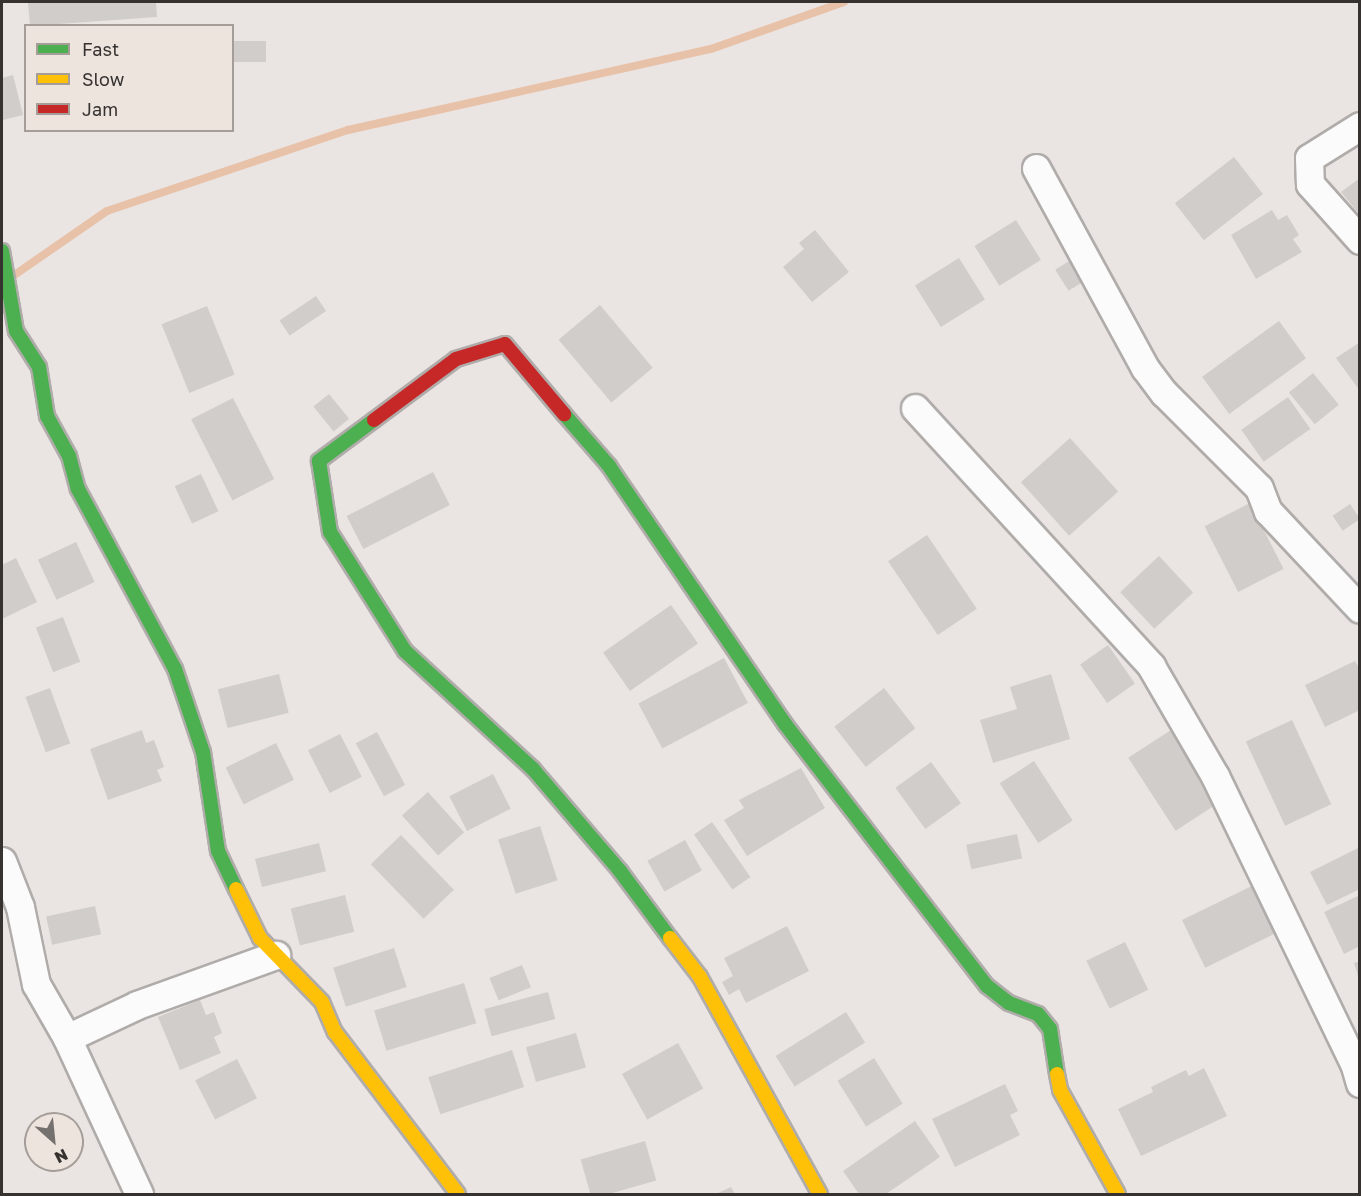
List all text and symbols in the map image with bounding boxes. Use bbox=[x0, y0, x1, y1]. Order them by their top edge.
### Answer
legend bbox=[24, 24, 234, 132]
text: Fast bbox=[82, 38, 119, 60]
text: Slow bbox=[82, 68, 124, 90]
text: Jam bbox=[82, 98, 118, 120]
north arrow bbox=[24, 1112, 84, 1172]
text: N bbox=[51, 1145, 71, 1168]

